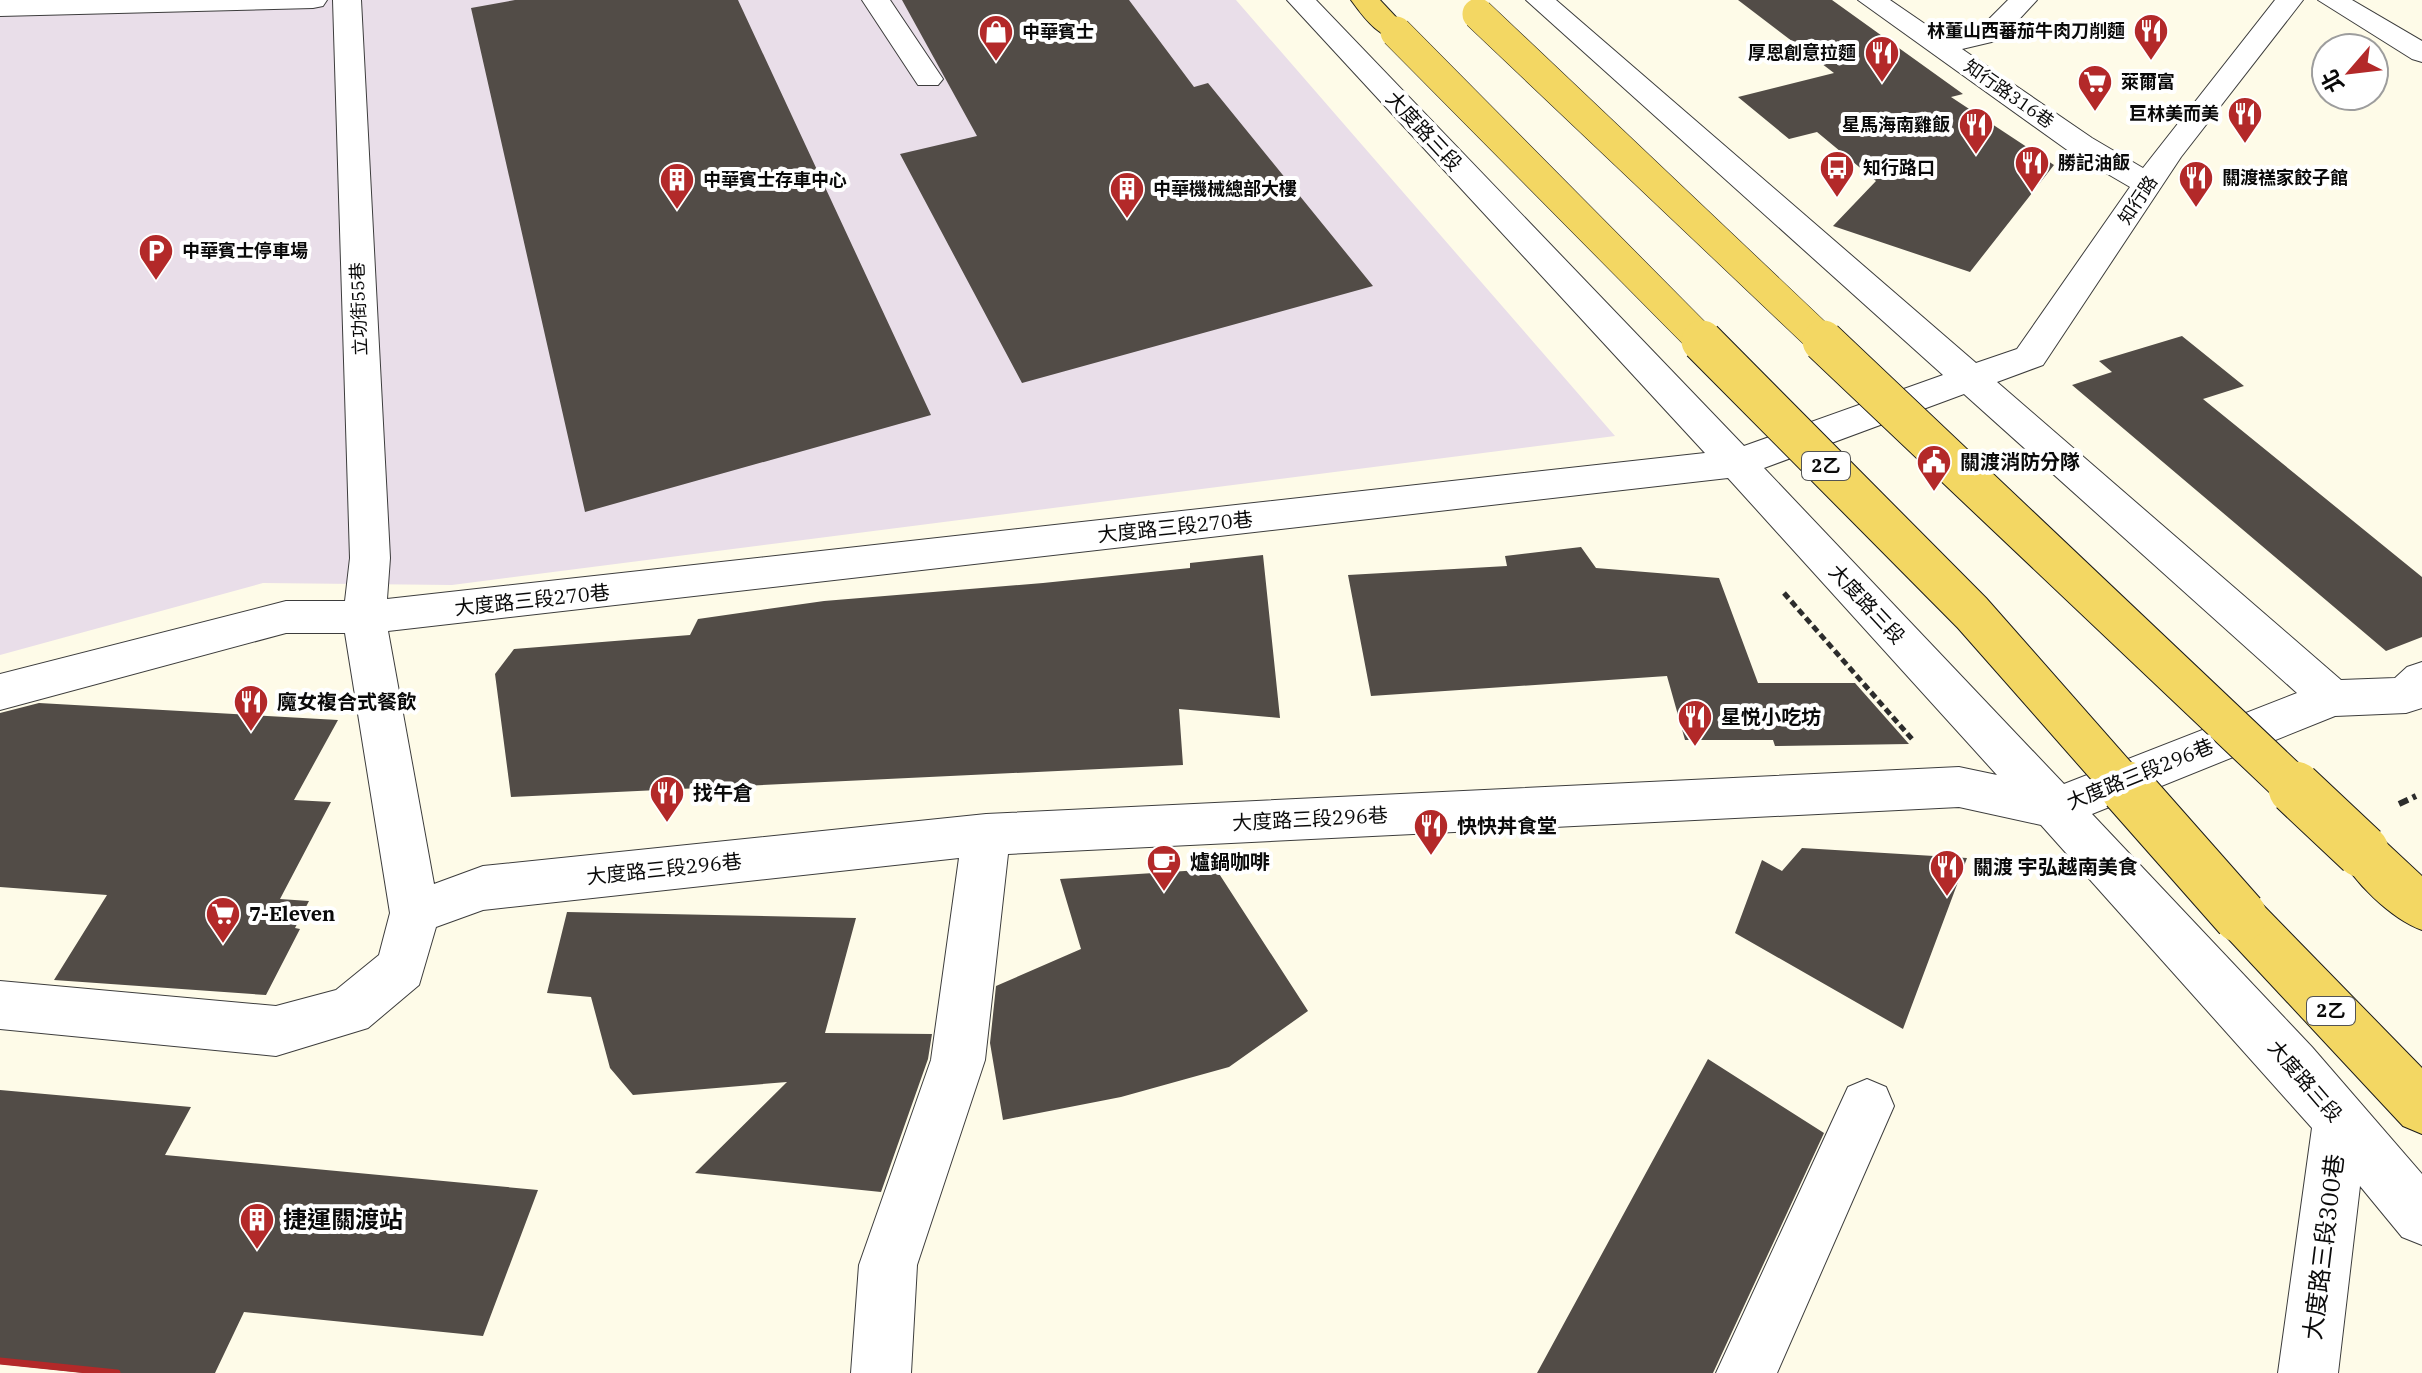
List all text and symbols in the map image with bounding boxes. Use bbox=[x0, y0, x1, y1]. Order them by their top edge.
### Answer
restaurant icon: 林董山西蕃茄牛肉刀削麵 bbox=[2132, 12, 2170, 62]
shop icon: 中華賓士 bbox=[977, 13, 1015, 63]
place label: 林董山西蕃茄牛肉刀削麵 bbox=[1927, 19, 2125, 42]
place label: 中華賓士 bbox=[1022, 20, 1094, 43]
north arrow bbox=[2310, 32, 2390, 112]
restaurant icon: 厚恩創意拉麵 bbox=[1863, 34, 1901, 84]
place label: 厚恩創意拉麵 bbox=[1748, 41, 1856, 64]
street label: 知行路316巷 bbox=[1960, 54, 2059, 133]
supermarket icon: 萊爾富 bbox=[2076, 63, 2114, 113]
text: 北 bbox=[2314, 65, 2350, 98]
place label: 萊爾富 bbox=[2121, 70, 2175, 93]
street label: 大度路三段 bbox=[1380, 85, 1468, 176]
restaurant icon: 巨林美而美 bbox=[2226, 95, 2264, 145]
place label: 巨林美而美 bbox=[2129, 102, 2219, 125]
restaurant icon: 星馬海南雞飯 bbox=[1957, 106, 1995, 156]
place label: 星馬海南雞飯 bbox=[1842, 113, 1950, 136]
restaurant icon: 勝記油飯 bbox=[2013, 144, 2051, 194]
bus stop icon: 知行路口 bbox=[1818, 149, 1856, 199]
place label: 勝記油飯 bbox=[2058, 151, 2130, 174]
place label: 知行路口 bbox=[1863, 156, 1935, 179]
restaurant icon: 關渡禚家餃子館 bbox=[2177, 159, 2215, 209]
building icon: 中華賓士存車中心 bbox=[658, 161, 696, 211]
place label: 關渡禚家餃子館 bbox=[2222, 166, 2348, 189]
place label: 中華賓士存車中心 bbox=[703, 168, 847, 191]
building icon: 中華機械總部大樓 bbox=[1108, 170, 1146, 220]
street label: 知行路 bbox=[2113, 171, 2162, 229]
place label: 中華機械總部大樓 bbox=[1153, 177, 1297, 200]
parking icon: 中華賓士停車場 bbox=[137, 232, 175, 282]
place label: 中華賓士停車場 bbox=[182, 239, 308, 262]
street label: 立功街55巷 bbox=[345, 262, 372, 356]
public building icon: 關渡消防分隊 bbox=[1915, 443, 1953, 493]
place label: 關渡消防分隊 bbox=[1960, 448, 2080, 475]
road number: 2乙 bbox=[1802, 452, 1850, 480]
street label: 大度路三段270巷 bbox=[1096, 505, 1254, 548]
street label: 大度路三段 bbox=[1823, 558, 1911, 649]
street label: 大度路三段270巷 bbox=[453, 578, 611, 621]
restaurant icon: 魔女複合式餐飲 bbox=[232, 683, 270, 733]
place label: 魔女複合式餐飲 bbox=[277, 688, 417, 715]
restaurant icon: 星悦小吃坊 bbox=[1676, 698, 1714, 748]
place label: 星悦小吃坊 bbox=[1721, 703, 1821, 730]
street label: 大度路三段296巷 bbox=[2062, 732, 2217, 815]
restaurant icon: 找午倉 bbox=[648, 774, 686, 824]
place label: 找午倉 bbox=[693, 779, 753, 806]
street label: 大度路三段296巷 bbox=[1231, 801, 1389, 836]
restaurant icon: 快快丼食堂 bbox=[1412, 807, 1450, 857]
place label: 快快丼食堂 bbox=[1457, 812, 1557, 839]
cafe icon: 爐鍋咖啡 bbox=[1145, 843, 1183, 893]
street label: 大度路三段296巷 bbox=[585, 847, 743, 890]
place label: 爐鍋咖啡 bbox=[1190, 848, 1270, 875]
restaurant icon: 關渡 宇弘越南美食 bbox=[1928, 848, 1966, 898]
place label: 關渡 宇弘越南美食 bbox=[1973, 853, 2138, 880]
supermarket icon: 7-Eleven bbox=[204, 895, 242, 945]
place label: 7-Eleven bbox=[249, 900, 335, 927]
road number: 2乙 bbox=[2307, 997, 2355, 1025]
street label: 大度路三段 bbox=[2262, 1034, 2348, 1127]
street label: 大度路三段300巷 bbox=[2296, 1152, 2350, 1342]
building icon: 捷運關渡站 bbox=[238, 1201, 276, 1251]
place label: 捷運關渡站 bbox=[283, 1203, 403, 1235]

